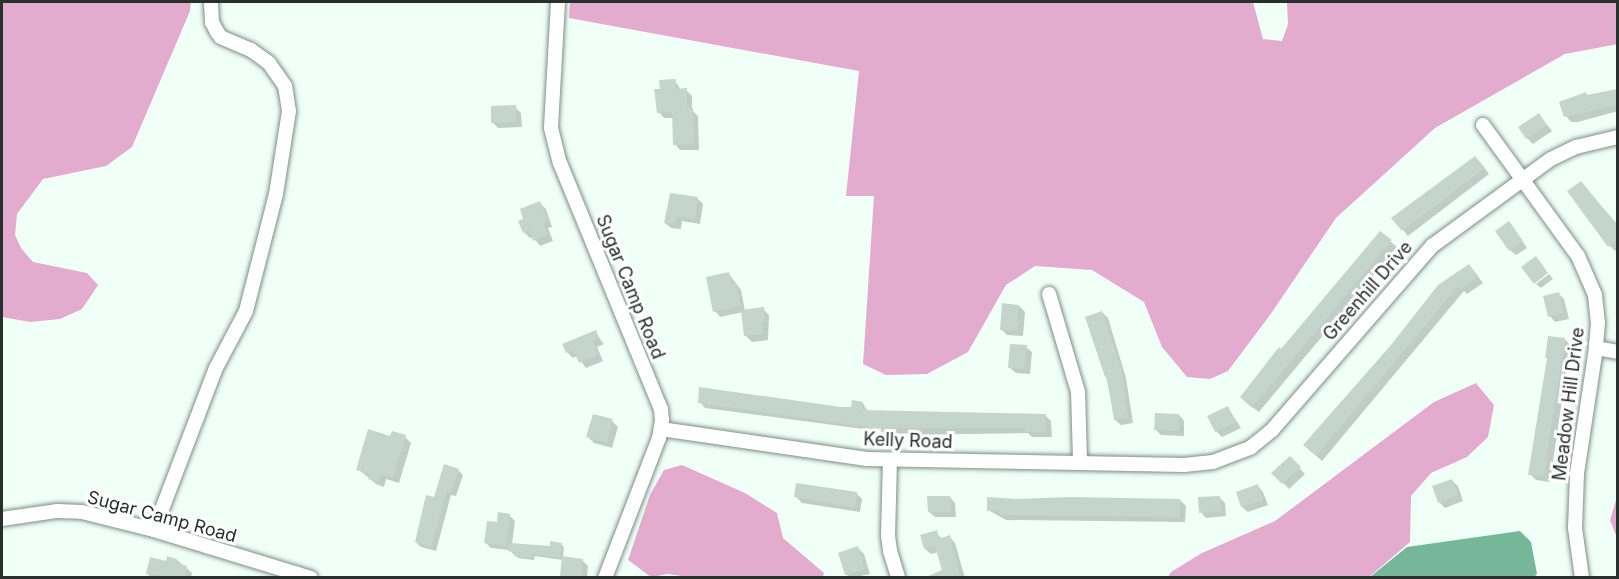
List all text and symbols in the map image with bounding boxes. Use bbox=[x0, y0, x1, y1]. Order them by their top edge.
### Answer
street label: Sugar Camp Road bbox=[591, 212, 669, 362]
street label: Greenhill Drive bbox=[1319, 237, 1417, 345]
street label: Meadow Hill Drive bbox=[1549, 326, 1589, 482]
street label: Kelly Road bbox=[863, 429, 953, 453]
street label: Sugar Camp Road bbox=[85, 487, 239, 547]

